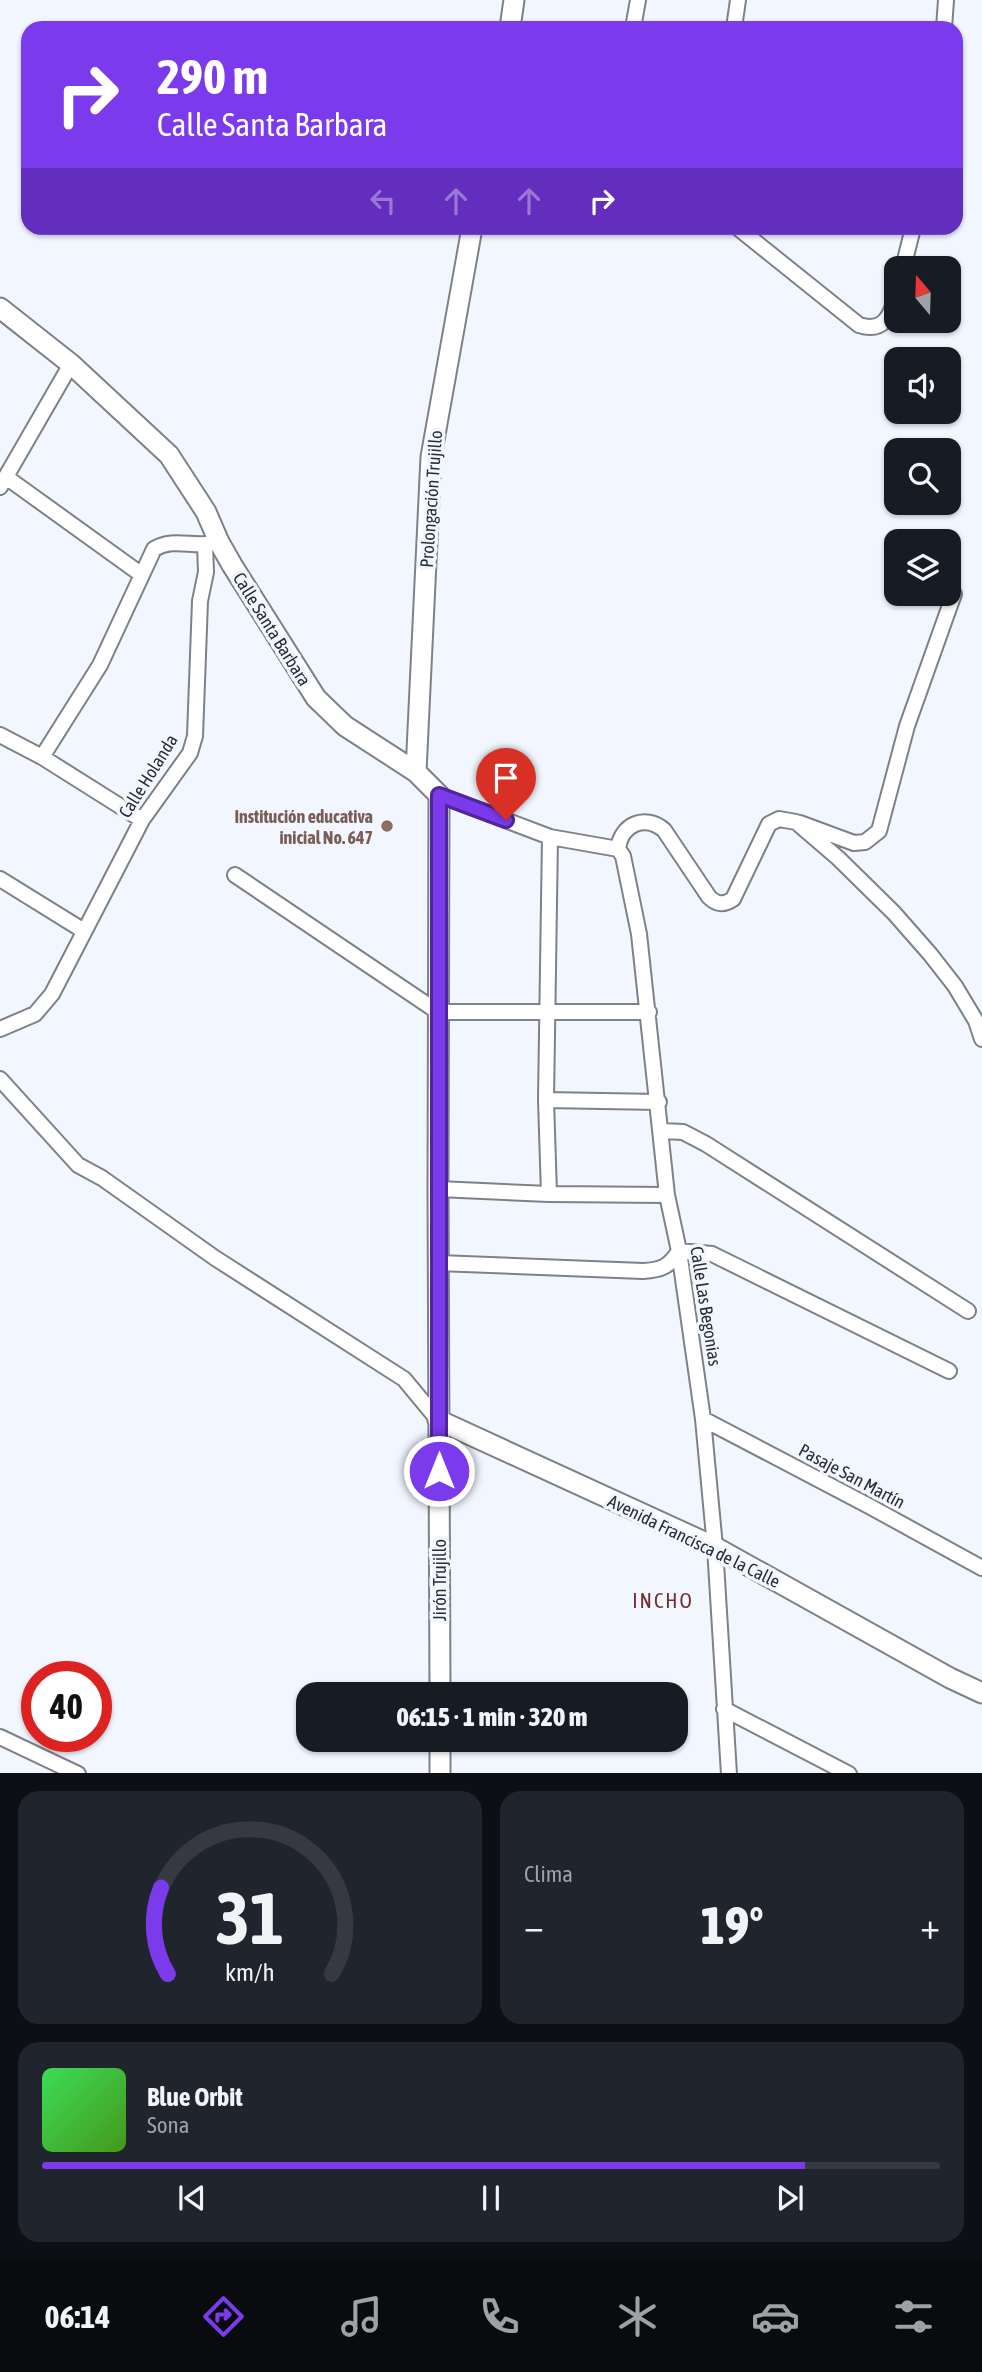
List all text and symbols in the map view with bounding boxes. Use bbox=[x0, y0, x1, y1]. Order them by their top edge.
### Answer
text: 290 m bbox=[157, 48, 268, 104]
icon: right bbox=[42, 49, 133, 140]
text: Calle Santa Barbara bbox=[157, 106, 387, 143]
icon: left bbox=[364, 182, 402, 220]
icon: ahead bbox=[437, 182, 475, 220]
icon: ahead bbox=[510, 182, 548, 220]
icon: right bbox=[583, 182, 621, 220]
north arrow bbox=[884, 256, 961, 332]
map controls bbox=[884, 256, 961, 606]
button: sound bbox=[884, 347, 961, 424]
street label: Prolongación Trujillo bbox=[416, 430, 446, 568]
button: search bbox=[884, 438, 961, 515]
button: layers bbox=[884, 529, 961, 606]
street label: Calle Santa Barbara bbox=[229, 568, 315, 690]
street label: Calle Holanda bbox=[114, 731, 182, 821]
pin bbox=[476, 748, 536, 820]
icon: arrive bbox=[487, 759, 525, 797]
place label: Institución educativa inicial No. 647 bbox=[234, 806, 373, 848]
marker: Institución educativa inicial No. 647 bbox=[379, 818, 395, 834]
street label: Calle Las Begonias bbox=[686, 1245, 726, 1367]
position arrow bbox=[402, 1434, 476, 1508]
street label: Pasaje San Martín bbox=[795, 1439, 909, 1513]
street label: Avenida Francisca de la Calle bbox=[605, 1490, 783, 1592]
street label: Jirón Trujillo bbox=[429, 1539, 450, 1621]
district label: INCHO bbox=[632, 1588, 694, 1612]
speed limit sign: 40 bbox=[21, 1661, 112, 1752]
text: 06:15 · 1 min · 320 m bbox=[397, 1702, 587, 1732]
text: Clima bbox=[524, 1861, 573, 1887]
text: 31 bbox=[216, 1876, 284, 1959]
text: 19° bbox=[700, 1895, 764, 1955]
text: − bbox=[524, 1904, 544, 1947]
text: + bbox=[920, 1904, 940, 1947]
text: km/h bbox=[225, 1957, 275, 1985]
text: Blue Orbit bbox=[147, 2082, 243, 2112]
text: Sona bbox=[147, 2112, 189, 2138]
icon: previous bbox=[173, 2179, 211, 2217]
icon: pause bbox=[472, 2179, 510, 2217]
icon: next bbox=[771, 2179, 809, 2217]
icon: directions bbox=[199, 2292, 248, 2341]
icon: music bbox=[337, 2292, 386, 2341]
icon: phone bbox=[475, 2292, 524, 2341]
icon: climate bbox=[613, 2292, 662, 2341]
icon: car bbox=[751, 2292, 800, 2341]
icon: filters bbox=[889, 2292, 938, 2341]
text: 06:14 bbox=[44, 2298, 110, 2335]

